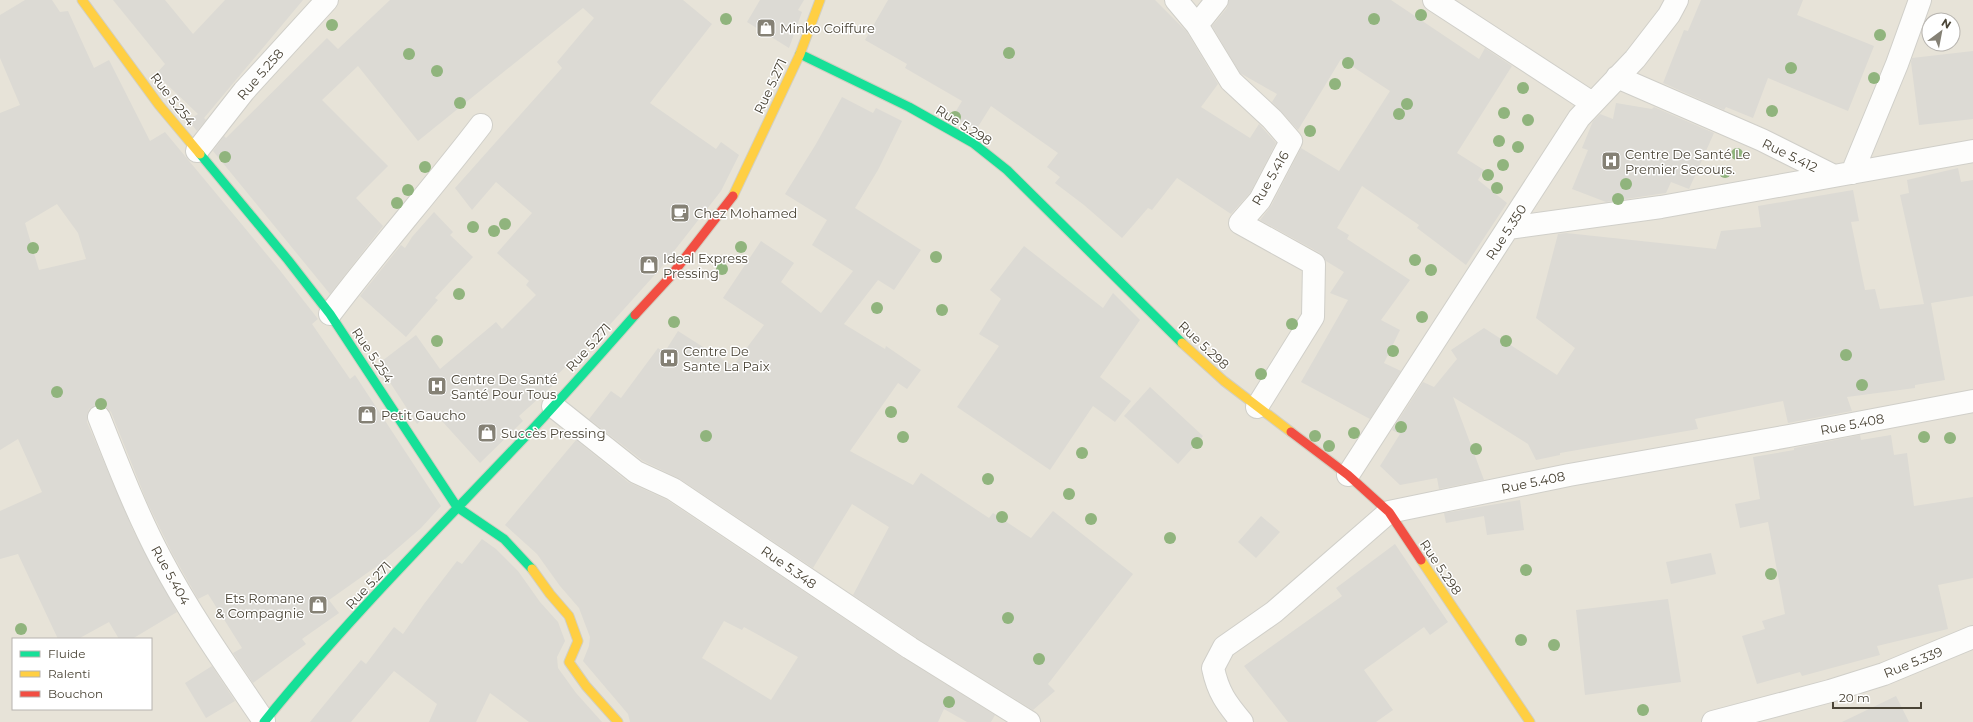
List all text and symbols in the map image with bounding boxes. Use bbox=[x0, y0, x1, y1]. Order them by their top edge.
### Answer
north arrow bbox=[1921, 12, 1961, 52]
text: N bbox=[1939, 15, 1954, 32]
shop icon: Minko Coiffure bbox=[755, 17, 777, 39]
place label: Minko Coiffure bbox=[780, 20, 875, 36]
street label: Rue 5.258 bbox=[233, 45, 287, 103]
street label: Rue 5.271 bbox=[750, 56, 790, 116]
street label: Rue 5.254 bbox=[147, 69, 199, 129]
street label: Rue 5.298 bbox=[933, 101, 995, 149]
street label: Rue 5.412 bbox=[1760, 135, 1820, 175]
place label: Centre De Santé Le Premier Secours. bbox=[1625, 146, 1750, 177]
street label: Rue 5.416 bbox=[1248, 148, 1292, 208]
hospital icon: Centre De Santé Le Premier Secours. bbox=[1600, 150, 1622, 172]
street label: Rue 5.350 bbox=[1482, 201, 1530, 263]
cafe icon: Chez Mohamed bbox=[669, 202, 691, 224]
place label: Chez Mohamed bbox=[694, 205, 797, 221]
place label: Ideal Express Pressing bbox=[663, 250, 748, 281]
shop icon: Ideal Express Pressing bbox=[638, 254, 660, 276]
street label: Rue 5.298 bbox=[1175, 318, 1233, 372]
street label: Rue 5.271 bbox=[562, 320, 614, 374]
street label: Rue 5.254 bbox=[349, 324, 397, 386]
place label: Centre De Sante La Paix bbox=[683, 343, 770, 374]
hospital icon: Centre De Sante La Paix bbox=[658, 347, 680, 369]
place label: Centre De Santé Santé Pour Tous bbox=[451, 371, 558, 402]
hospital icon: Centre De Santé Santé Pour Tous bbox=[426, 375, 448, 397]
shop icon: Petit Gaucho bbox=[356, 404, 378, 426]
place label: Petit Gaucho bbox=[381, 407, 466, 423]
street label: Rue 5.408 bbox=[1819, 410, 1885, 438]
shop icon: Succès Pressing bbox=[476, 422, 498, 444]
place label: Succès Pressing bbox=[501, 425, 606, 441]
street label: Rue 5.408 bbox=[1500, 467, 1566, 497]
street label: Rue 5.298 bbox=[1417, 536, 1465, 598]
street label: Rue 5.348 bbox=[758, 542, 820, 592]
street label: Rue 5.404 bbox=[148, 543, 194, 608]
street label: Rue 5.271 bbox=[342, 558, 394, 612]
place label: Ets Romane & Compagnie bbox=[216, 590, 304, 621]
shop icon: Ets Romane & Compagnie bbox=[307, 594, 329, 616]
legend bbox=[12, 638, 152, 710]
street label: Rue 5.339 bbox=[1881, 643, 1945, 681]
text: Fluide bbox=[48, 646, 86, 661]
text: Ralenti bbox=[48, 666, 90, 681]
scale bar bbox=[1833, 684, 1921, 710]
text: Bouchon bbox=[48, 686, 103, 701]
text: 20 m bbox=[1839, 690, 1870, 705]

